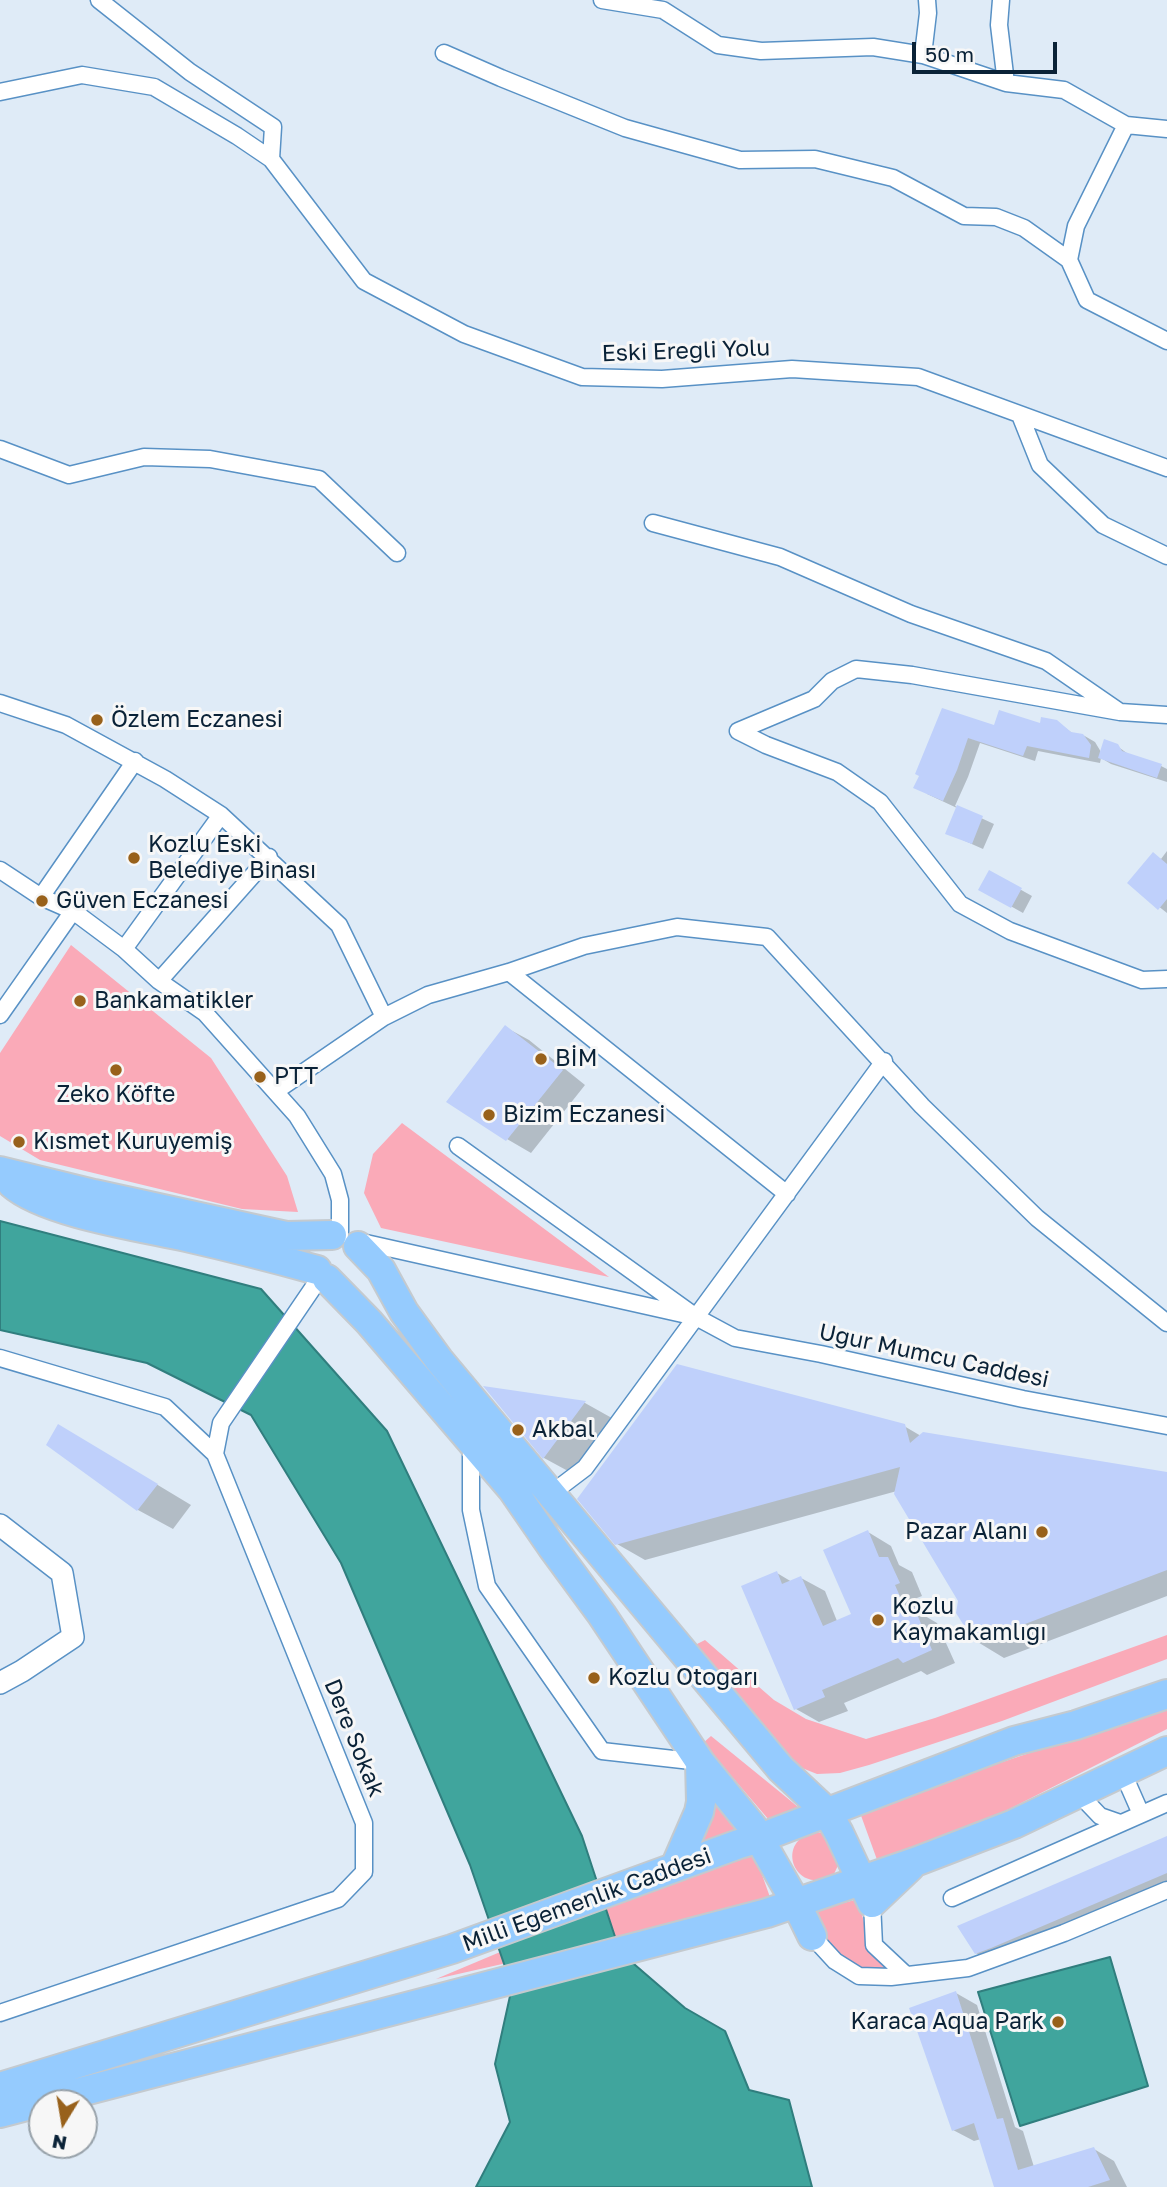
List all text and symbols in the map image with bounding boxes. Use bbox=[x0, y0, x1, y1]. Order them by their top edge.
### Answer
scale bar bbox=[915, 28, 1060, 72]
text: 50 m bbox=[925, 41, 974, 67]
street label: Eski Ereğli Yolu bbox=[601, 334, 771, 368]
place label: Özlem Eczanesi bbox=[111, 706, 283, 734]
marker: Özlem Eczanesi bbox=[89, 712, 105, 728]
place label: Kozlu Eski Belediye Binası bbox=[148, 831, 316, 885]
marker: Kozlu Eski Belediye Binası bbox=[126, 850, 142, 866]
place label: Güven Eczanesi bbox=[56, 887, 229, 915]
marker: Güven Eczanesi bbox=[34, 893, 50, 909]
place label: Bankamatikler bbox=[94, 987, 253, 1015]
marker: Bankamatikler bbox=[72, 993, 88, 1009]
place label: BİM bbox=[555, 1045, 597, 1073]
marker: BİM bbox=[533, 1051, 549, 1067]
marker: Zeko Köfte bbox=[108, 1062, 124, 1078]
place label: PTT bbox=[274, 1063, 318, 1091]
marker: PTT bbox=[252, 1069, 268, 1085]
place label: Zeko Köfte bbox=[57, 1081, 175, 1109]
place label: Bizim Eczanesi bbox=[503, 1101, 665, 1129]
marker: Bizim Eczanesi bbox=[481, 1107, 497, 1123]
place label: Kısmet Kuruyemiş bbox=[33, 1128, 233, 1156]
marker: Kısmet Kuruyemiş bbox=[11, 1134, 27, 1150]
street label: Uğur Mumcu Caddesi bbox=[816, 1318, 1052, 1394]
place label: Akbal bbox=[532, 1416, 595, 1444]
marker: Akbal bbox=[510, 1422, 526, 1438]
place label: Pazar Alanı bbox=[905, 1518, 1028, 1546]
marker: Pazar Alanı bbox=[1034, 1524, 1050, 1540]
place label: Kozlu Kaymakamlığı bbox=[892, 1593, 1046, 1647]
marker: Kozlu Kaymakamlığı bbox=[870, 1612, 886, 1628]
place label: Kozlu Otogarı bbox=[608, 1664, 758, 1692]
marker: Kozlu Otogarı bbox=[586, 1670, 602, 1686]
street label: Dere Sokak bbox=[318, 1675, 390, 1801]
street label: Milli Egemenlik Caddesi bbox=[459, 1842, 715, 1958]
place label: Karaca Aqua Park bbox=[851, 2008, 1044, 2036]
marker: Karaca Aqua Park bbox=[1050, 2014, 1066, 2030]
north arrow bbox=[28, 2089, 98, 2159]
text: N bbox=[50, 2130, 69, 2156]

